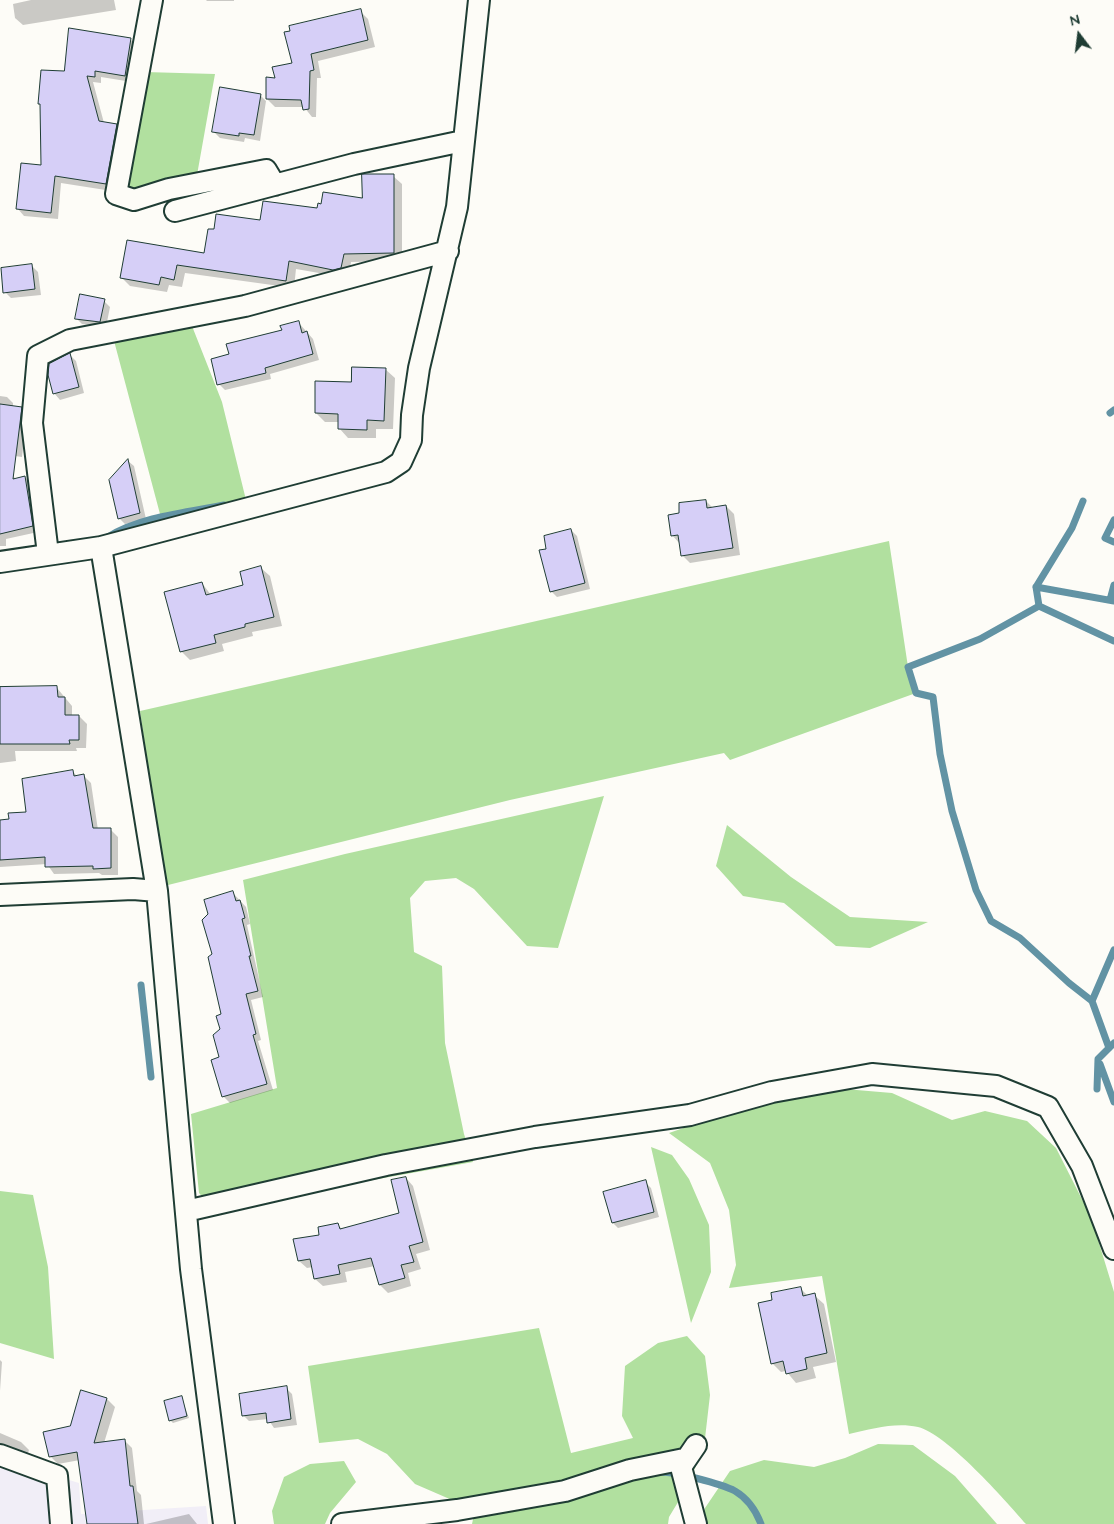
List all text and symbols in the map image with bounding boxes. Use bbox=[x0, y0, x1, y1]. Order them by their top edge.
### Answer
north arrow bbox=[1054, 10, 1104, 60]
text: N bbox=[1068, 10, 1082, 31]

